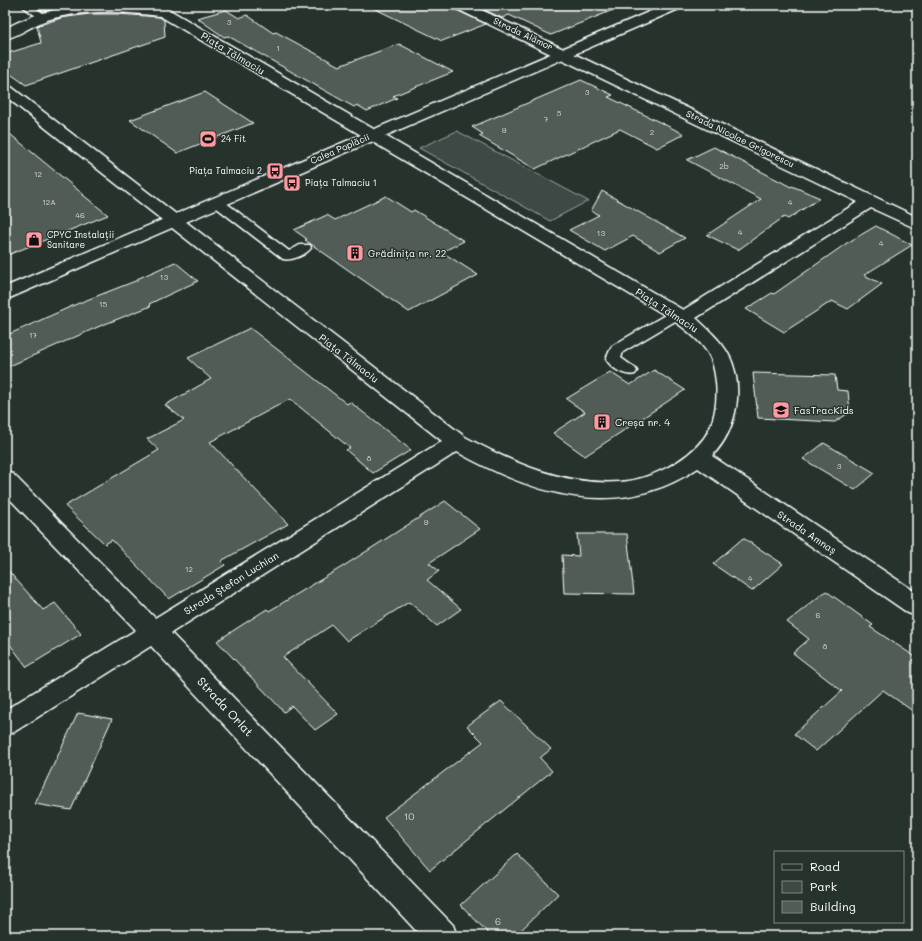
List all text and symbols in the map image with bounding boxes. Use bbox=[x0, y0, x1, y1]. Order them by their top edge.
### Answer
street label: Strada Alămor bbox=[492, 15, 555, 52]
house number: 3 bbox=[227, 17, 232, 27]
street label: Piața Tălmaciu bbox=[198, 28, 268, 78]
house number: 1 bbox=[276, 43, 280, 53]
house number: 3 bbox=[585, 87, 590, 97]
house number: 5 bbox=[557, 108, 562, 118]
street label: Strada Nicolae Grigorescu bbox=[684, 108, 796, 170]
house number: 7 bbox=[544, 114, 549, 124]
house number: 9 bbox=[502, 125, 507, 135]
house number: 2 bbox=[650, 127, 654, 137]
sports icon: 24 Fit bbox=[198, 129, 218, 149]
street label: Calea Poplăcii bbox=[308, 131, 371, 166]
place label: 24 Fit bbox=[221, 133, 246, 144]
bus stop icon: Piața Talmaciu 2 bbox=[265, 161, 285, 181]
house number: 2b bbox=[719, 161, 729, 171]
place label: Piața Talmaciu 2 bbox=[189, 165, 262, 177]
house number: 12 bbox=[34, 169, 42, 179]
bus stop icon: Piața Talmaciu 1 bbox=[282, 173, 302, 193]
place label: Piața Talmaciu 1 bbox=[305, 177, 377, 189]
house number: 12A bbox=[42, 197, 56, 207]
house number: 4 bbox=[788, 197, 793, 207]
house number: 46 bbox=[75, 210, 85, 220]
house number: 4 bbox=[738, 227, 743, 237]
house number: 13 bbox=[597, 228, 605, 238]
place label: CPYC Instalații Sanitare bbox=[47, 229, 115, 250]
shop icon: CPYC Instalații Sanitare bbox=[24, 230, 44, 250]
house number: 4 bbox=[879, 238, 884, 248]
building icon: Grădinița nr. 22 bbox=[345, 243, 365, 263]
place label: Grădinița nr. 22 bbox=[368, 246, 446, 260]
house number: 13 bbox=[160, 272, 168, 282]
street label: Piața Tălmaciu bbox=[633, 284, 701, 336]
house number: 15 bbox=[99, 299, 107, 309]
house number: 17 bbox=[29, 330, 38, 340]
street label: Piața Tălmaciu bbox=[316, 330, 382, 386]
school or university icon: FasTracKids bbox=[771, 400, 791, 420]
place label: FasTracKids bbox=[794, 403, 854, 417]
building icon: Creșa nr. 4 bbox=[592, 412, 612, 432]
place label: Creșa nr. 4 bbox=[615, 415, 670, 429]
house number: 8 bbox=[367, 453, 372, 463]
house number: 3 bbox=[837, 461, 842, 471]
street label: Strada Amnaș bbox=[775, 507, 839, 557]
house number: 9 bbox=[424, 517, 429, 527]
street label: Strada Ștefan Luchian bbox=[181, 548, 281, 618]
house number: 12 bbox=[185, 564, 193, 574]
house number: 4 bbox=[748, 573, 753, 583]
house number: 6 bbox=[816, 610, 821, 620]
house number: 8 bbox=[823, 641, 828, 651]
street label: Strada Orlat bbox=[194, 673, 257, 739]
house number: 10 bbox=[404, 809, 414, 823]
legend bbox=[774, 851, 904, 923]
text: Road bbox=[810, 858, 840, 874]
text: Park bbox=[810, 878, 837, 894]
text: Building bbox=[810, 898, 856, 914]
house number: 6 bbox=[495, 914, 501, 928]

